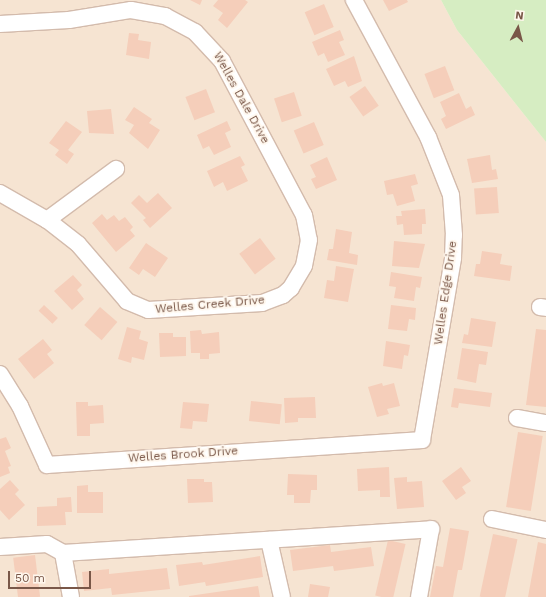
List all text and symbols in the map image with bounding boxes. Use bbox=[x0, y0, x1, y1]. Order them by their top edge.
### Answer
north arrow bbox=[498, 8, 538, 48]
text: N bbox=[515, 9, 524, 23]
street label: Welles Dale Drive bbox=[210, 50, 272, 146]
street label: Welles Edge Drive bbox=[432, 240, 460, 346]
street label: Welles Creek Drive bbox=[154, 293, 266, 317]
street label: Welles Brook Drive bbox=[127, 444, 239, 466]
scale bar bbox=[10, 563, 93, 589]
text: 50 m bbox=[15, 571, 45, 585]

